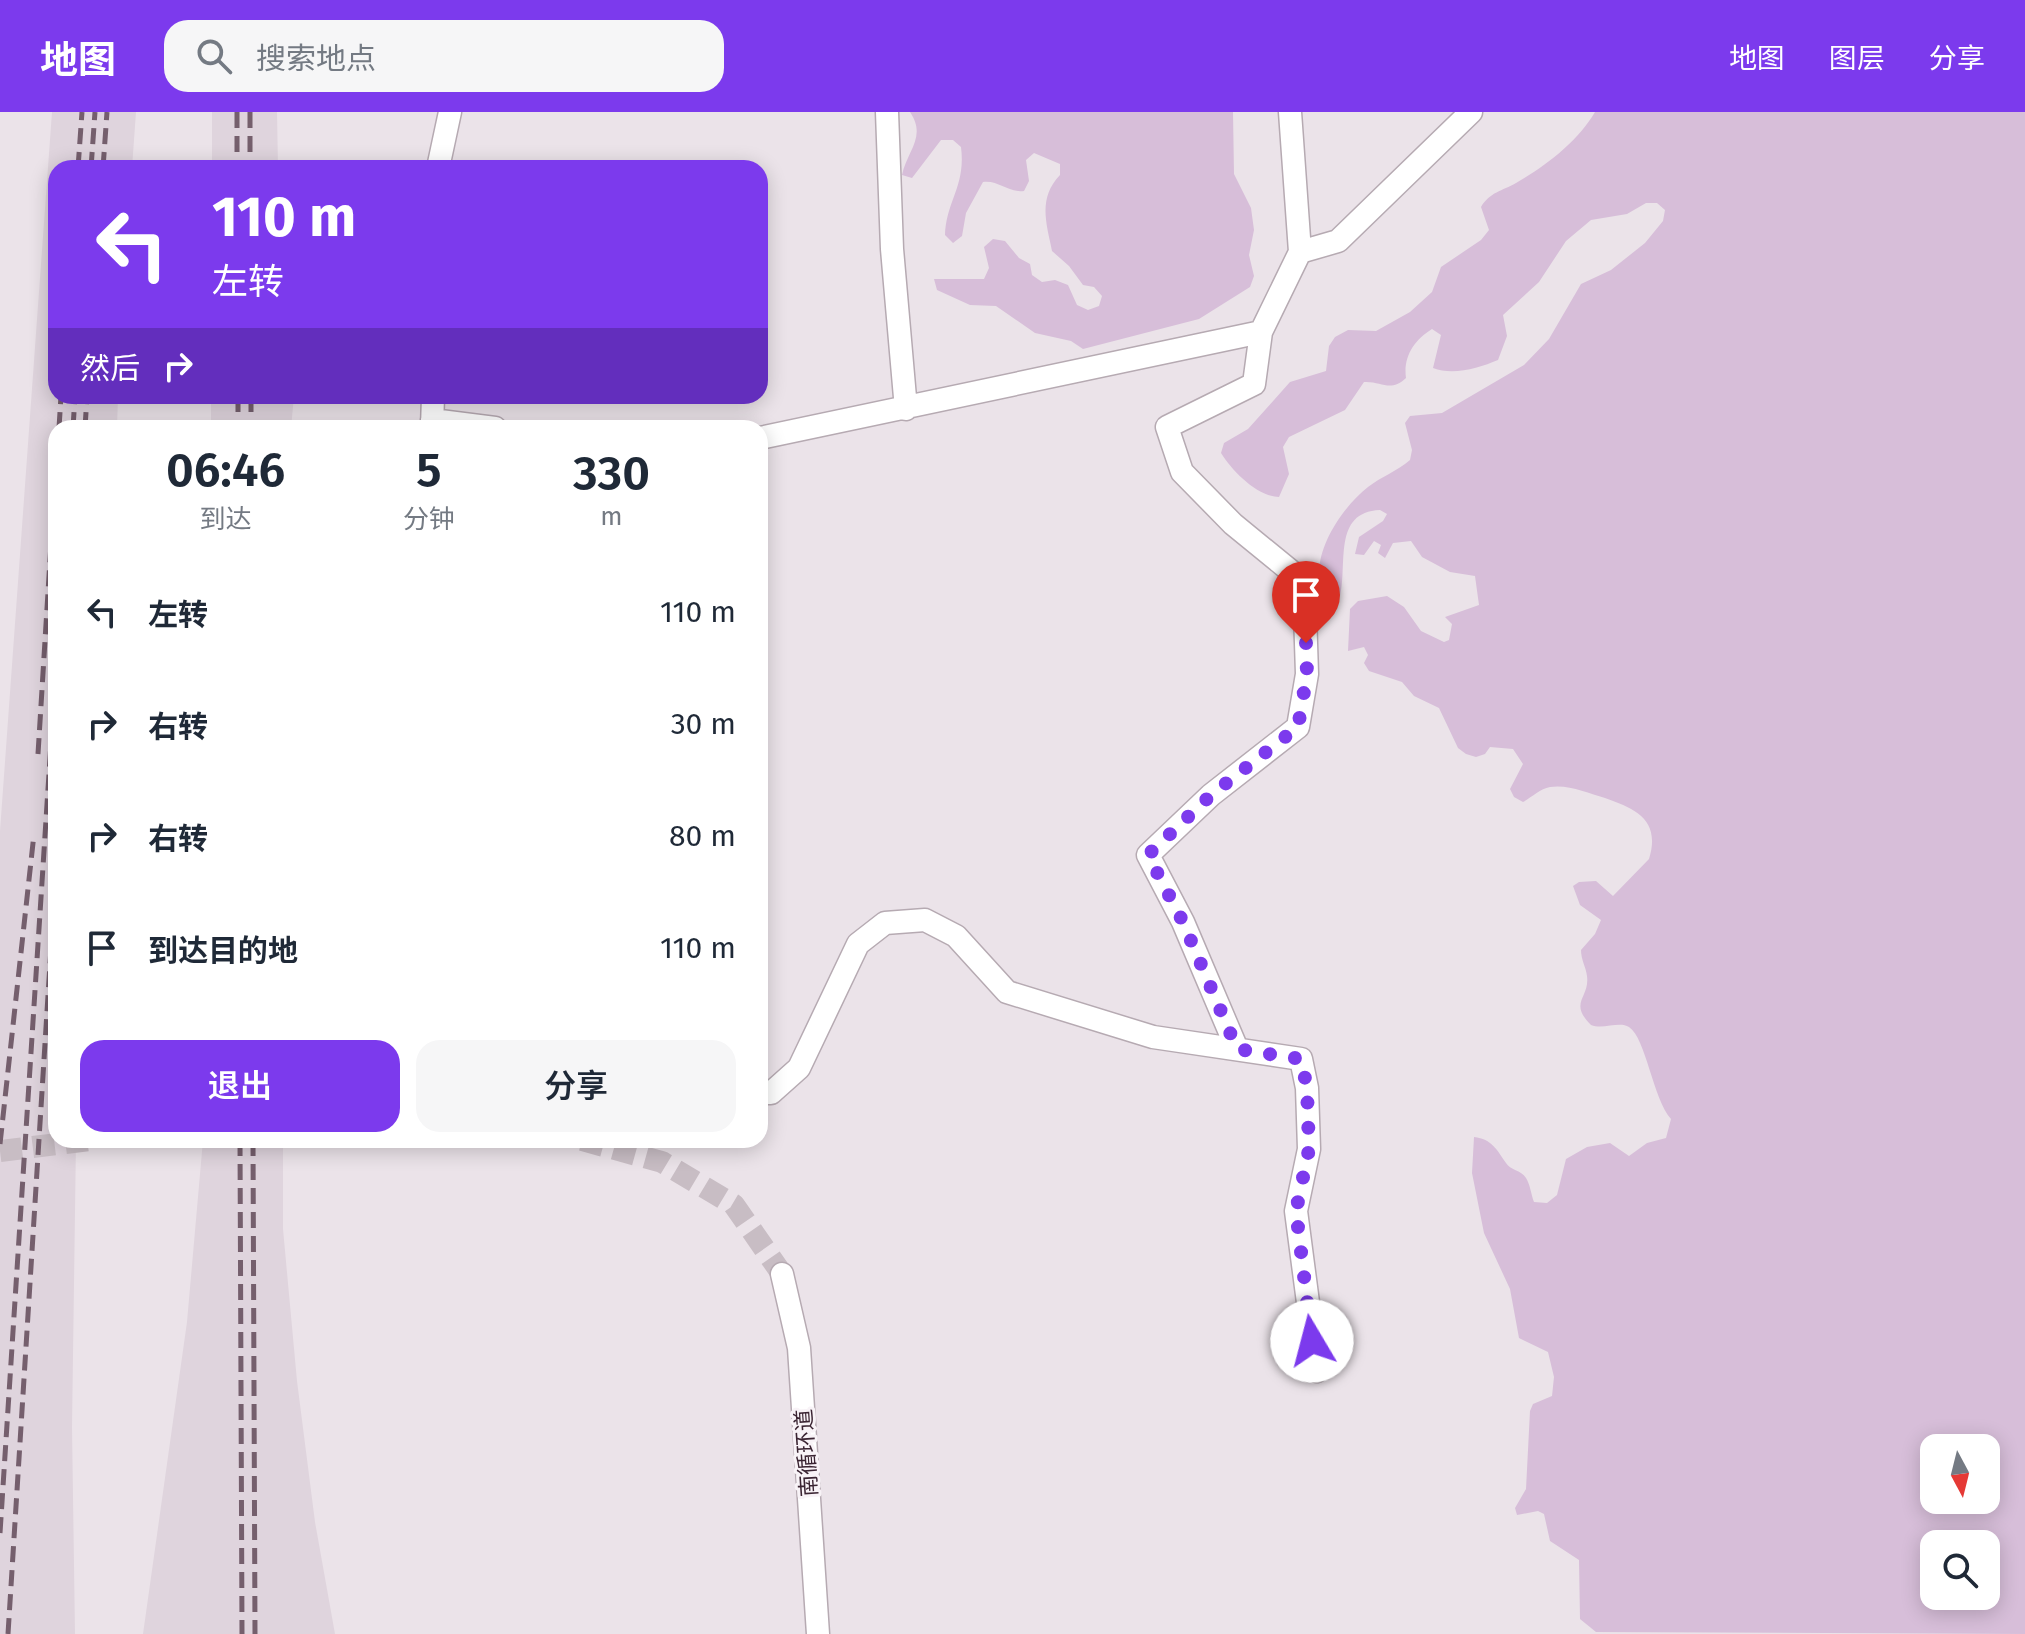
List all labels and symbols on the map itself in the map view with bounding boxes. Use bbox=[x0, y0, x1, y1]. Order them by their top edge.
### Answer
pin bbox=[1272, 561, 1340, 643]
position arrow bbox=[1270, 1299, 1354, 1383]
street label: 南循环道 bbox=[790, 1408, 823, 1498]
north arrow bbox=[1920, 1434, 2000, 1514]

